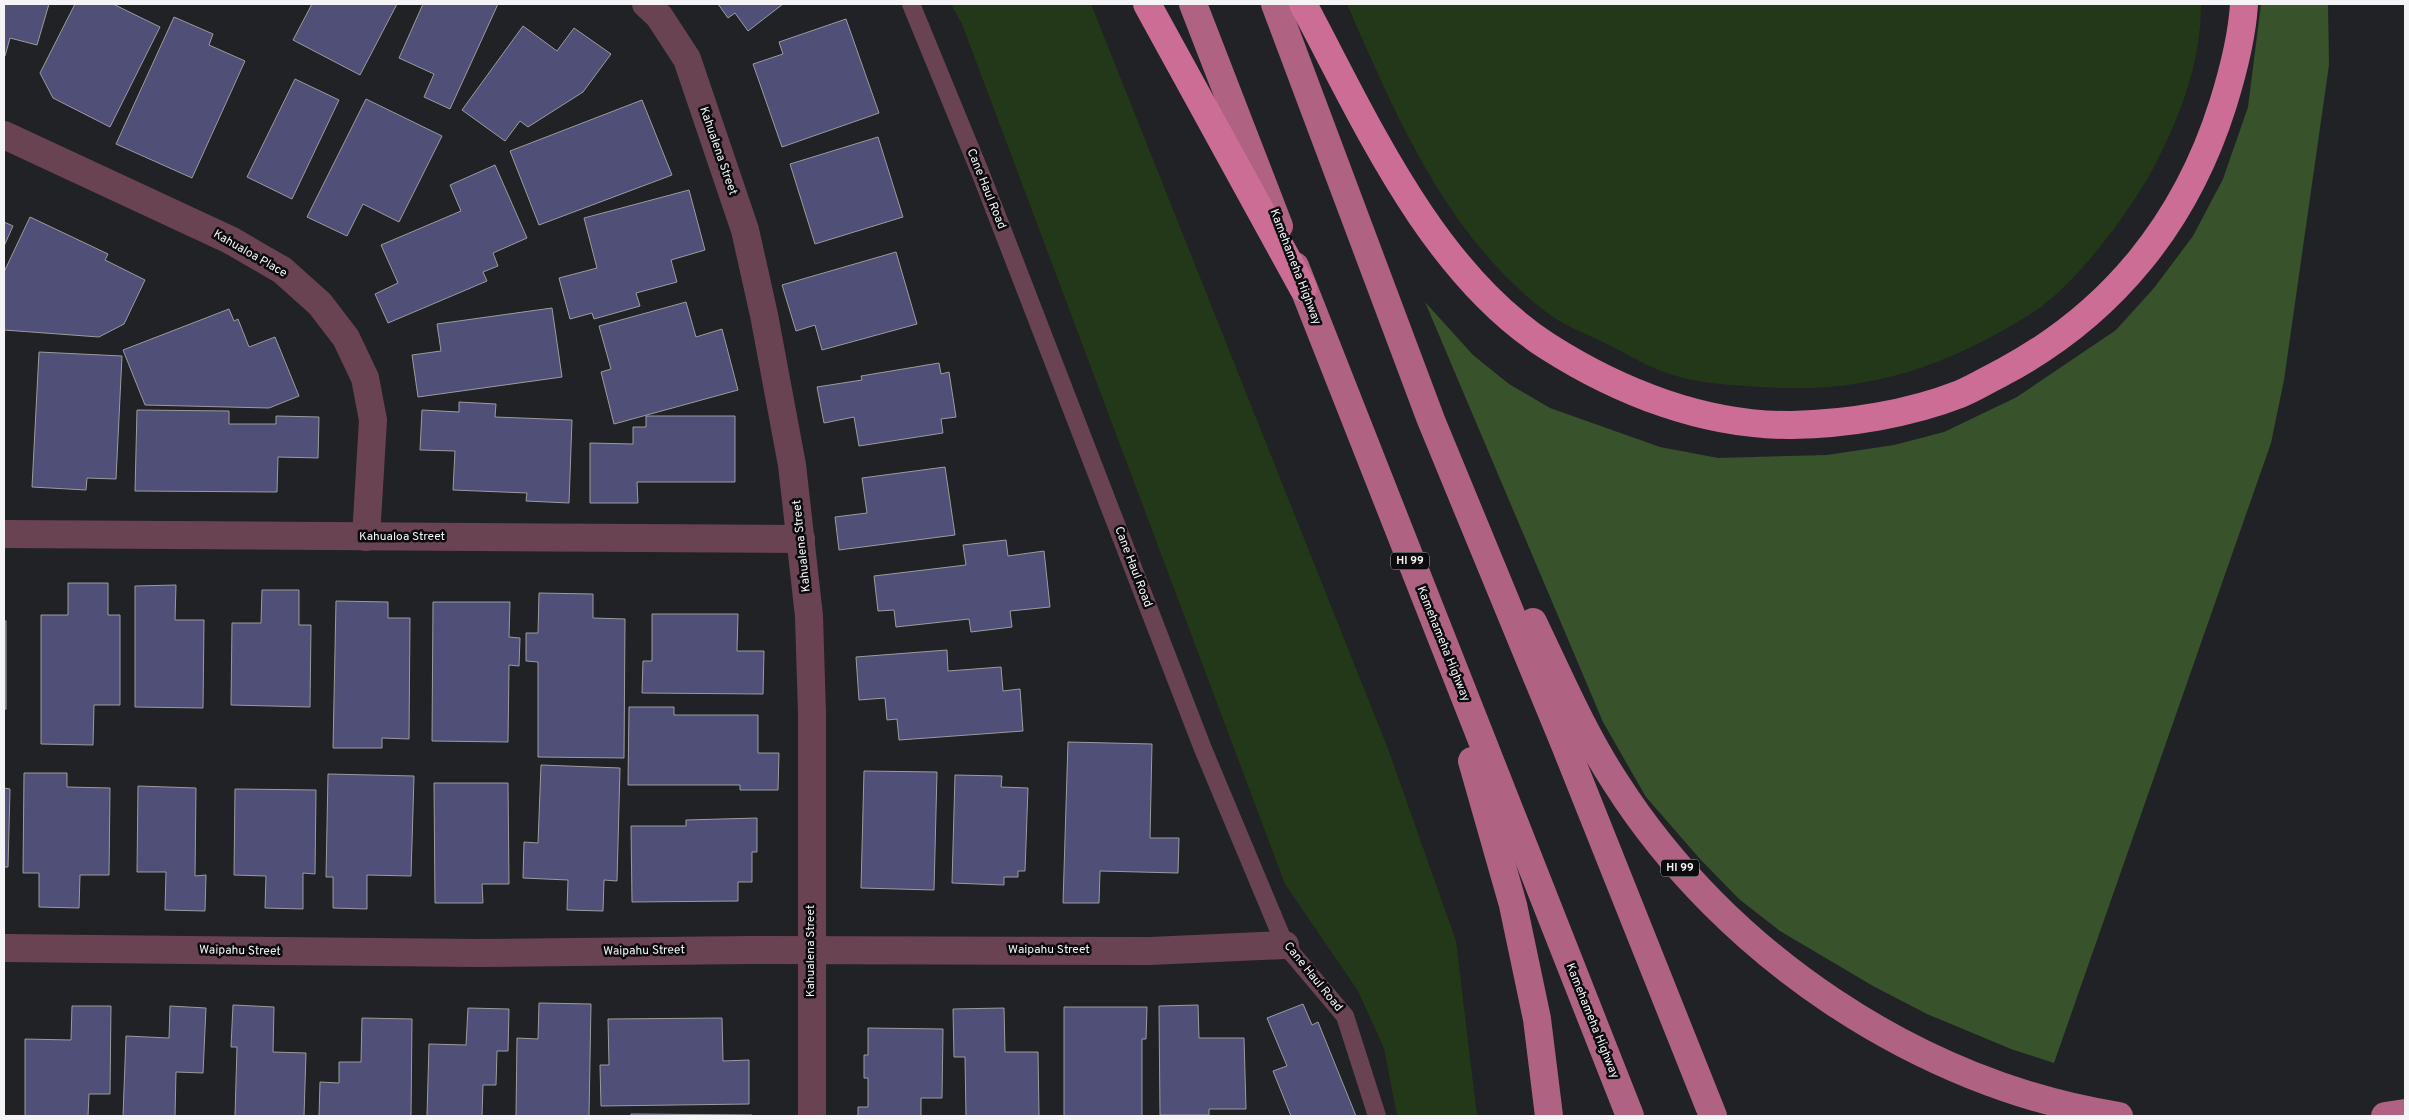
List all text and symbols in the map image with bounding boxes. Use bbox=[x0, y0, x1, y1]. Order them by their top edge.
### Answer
street label: Kahualena Street bbox=[695, 105, 741, 197]
street label: Cane Haul Road bbox=[963, 146, 1009, 232]
street label: Kamehameha Highway bbox=[1265, 207, 1325, 327]
street label: Kahualoa Place bbox=[210, 226, 290, 282]
street label: Kahualena Street bbox=[789, 499, 815, 593]
street label: Cane Haul Road bbox=[1110, 524, 1156, 610]
street label: Kahualoa Street bbox=[359, 529, 445, 545]
road number: HI 99 bbox=[1391, 552, 1429, 570]
street label: Kamehameha Highway bbox=[1413, 584, 1473, 704]
road number: HI 99 bbox=[1661, 860, 1699, 876]
street label: Kahualena Street bbox=[803, 905, 819, 997]
street label: Cane Haul Road bbox=[1280, 939, 1346, 1015]
street label: Waipahu Street bbox=[199, 942, 281, 960]
street label: Waipahu Street bbox=[603, 942, 685, 960]
street label: Waipahu Street bbox=[1008, 942, 1090, 958]
street label: Kamehameha Highway bbox=[1562, 961, 1622, 1081]

